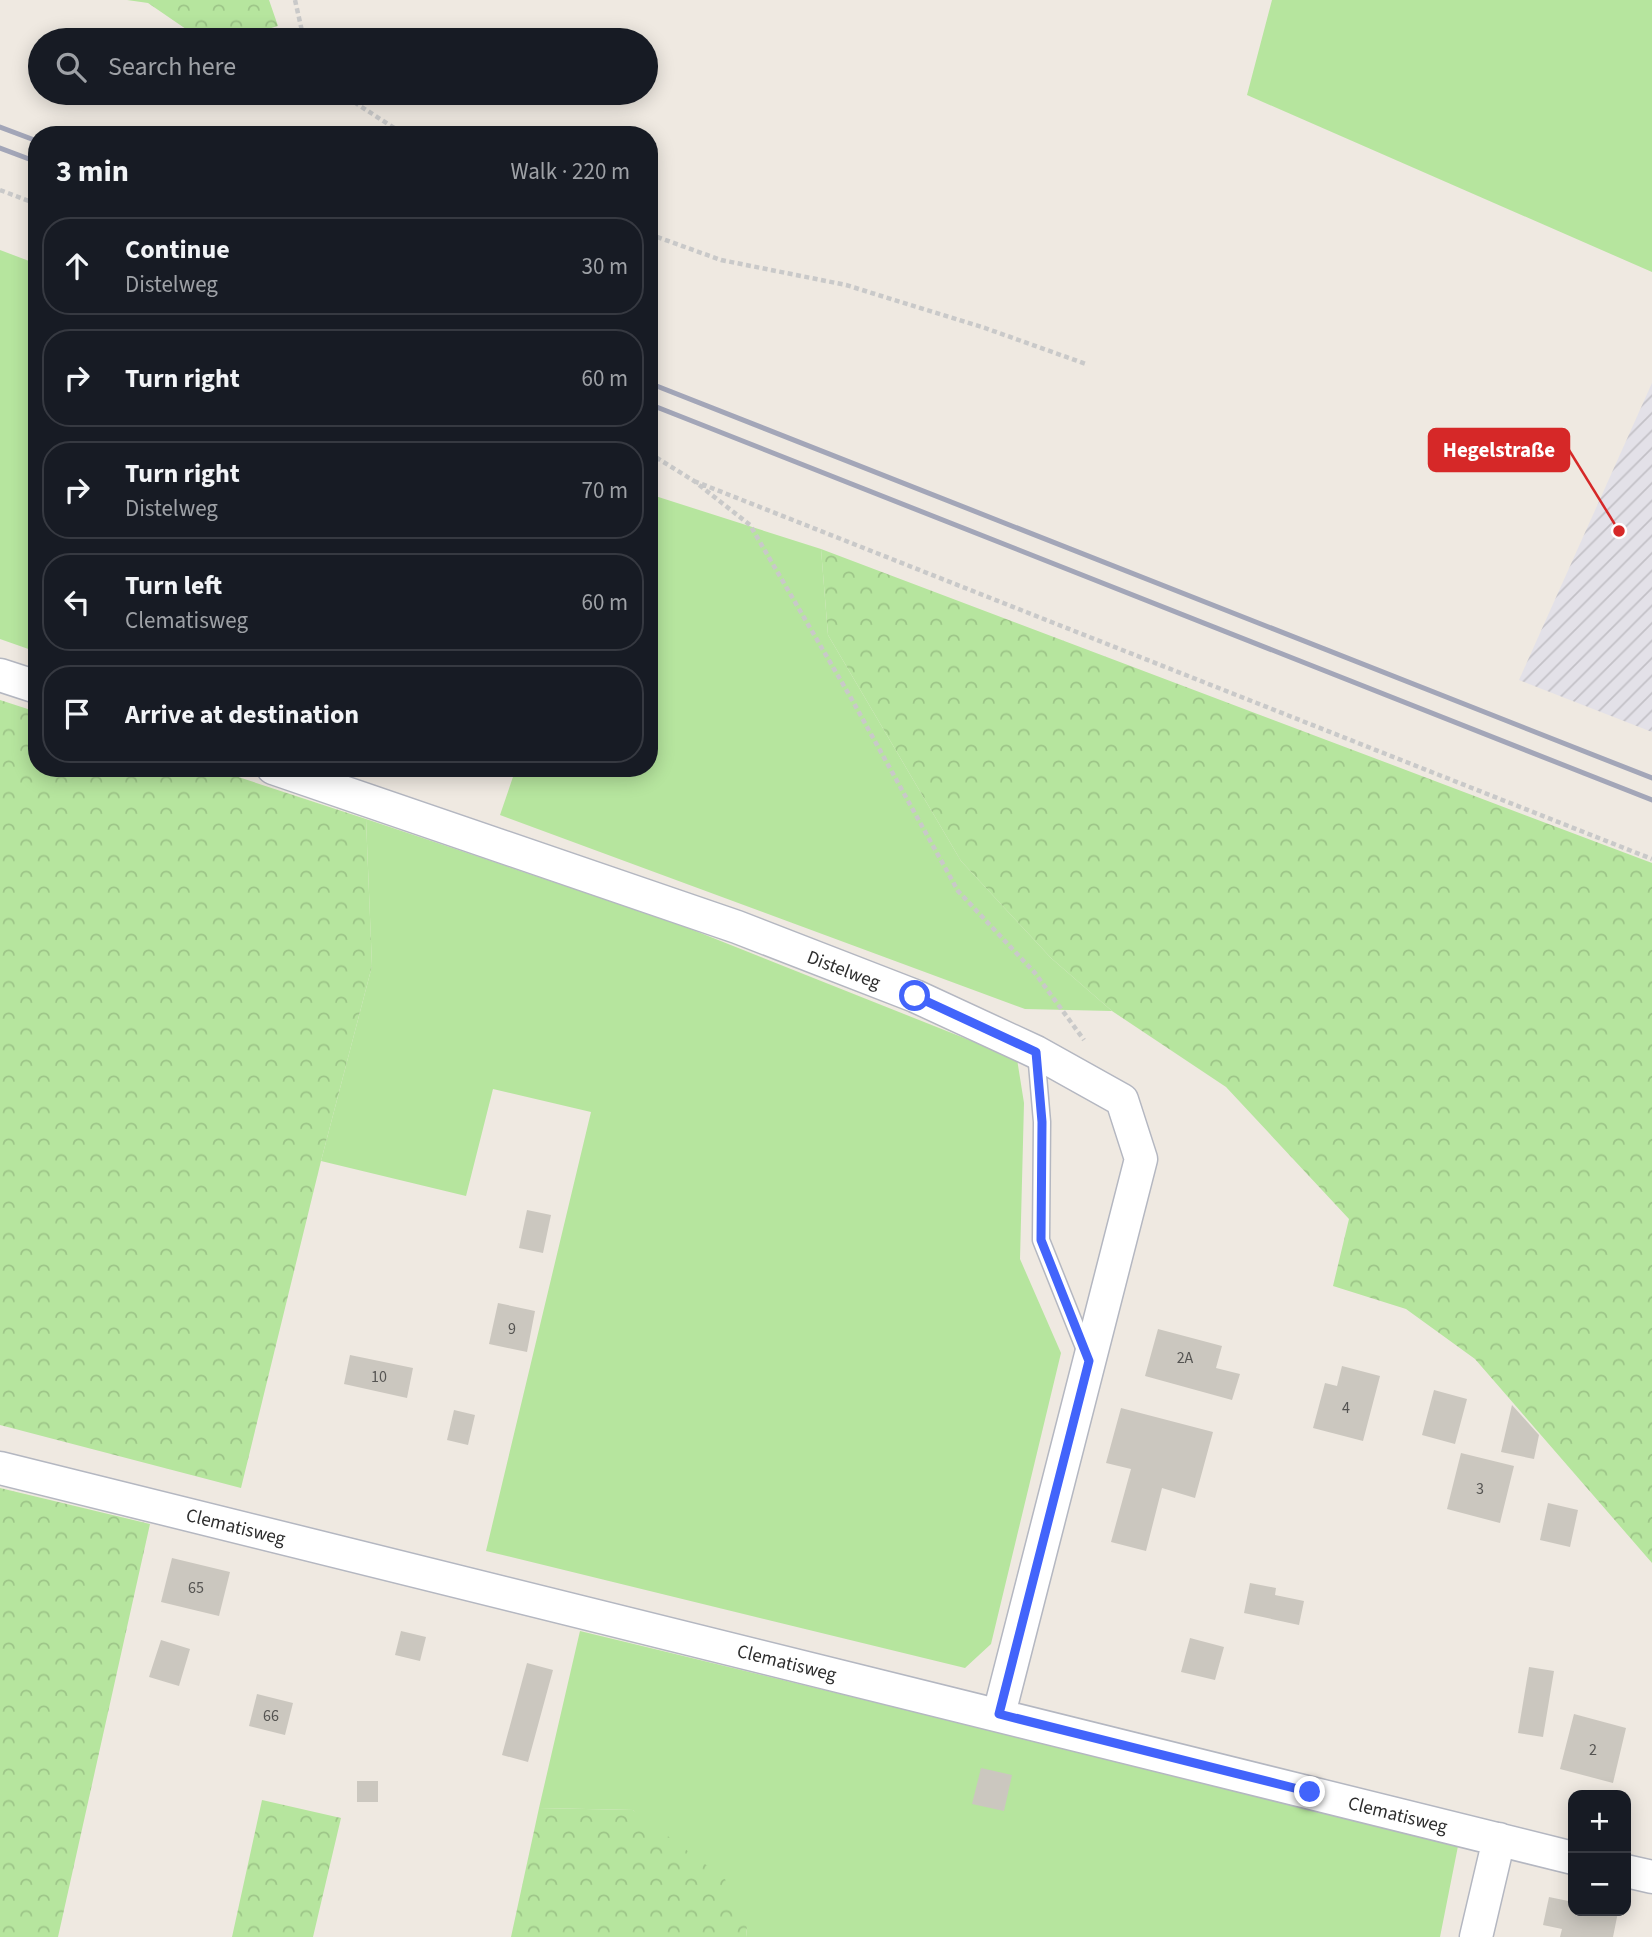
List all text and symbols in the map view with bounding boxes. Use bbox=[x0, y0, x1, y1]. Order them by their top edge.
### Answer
search box bbox=[28, 28, 658, 105]
icon: search bbox=[52, 48, 90, 86]
text: Search here bbox=[108, 48, 236, 85]
text: 3 min bbox=[56, 150, 129, 193]
text: Walk · 220 m bbox=[511, 155, 630, 188]
text: Continue bbox=[125, 231, 230, 268]
icon: ahead bbox=[58, 247, 96, 285]
text: 30 m bbox=[581, 250, 628, 283]
text: Distelweg bbox=[125, 268, 218, 301]
icon: right bbox=[58, 359, 96, 397]
text: Turn right bbox=[125, 360, 240, 397]
text: 60 m bbox=[581, 362, 628, 395]
callout: Hegelstraße bbox=[1429, 429, 1569, 471]
text: Hegelstraße bbox=[1443, 435, 1555, 465]
text: Turn right bbox=[125, 455, 240, 492]
icon: right bbox=[58, 471, 96, 509]
text: 70 m bbox=[581, 474, 628, 507]
text: Distelweg bbox=[125, 492, 218, 525]
text: Turn left bbox=[125, 567, 222, 604]
icon: left bbox=[58, 583, 96, 621]
text: 60 m bbox=[581, 586, 628, 619]
text: Clematisweg bbox=[125, 604, 248, 637]
icon: arrive bbox=[58, 695, 96, 733]
text: Arrive at destination bbox=[125, 696, 359, 733]
street label: Distelweg bbox=[803, 944, 885, 997]
route start bbox=[899, 980, 930, 1011]
house number: 9 bbox=[508, 1318, 516, 1340]
house number: 2A bbox=[1177, 1347, 1194, 1369]
house number: 10 bbox=[371, 1366, 387, 1388]
house number: 4 bbox=[1342, 1397, 1350, 1419]
house number: 3 bbox=[1476, 1478, 1484, 1500]
street label: Clematisweg bbox=[183, 1502, 289, 1553]
house number: 65 bbox=[188, 1577, 204, 1599]
street label: Clematisweg bbox=[734, 1638, 840, 1689]
house number: 66 bbox=[263, 1705, 279, 1727]
house number: 2 bbox=[1589, 1739, 1597, 1761]
route end bbox=[1294, 1776, 1325, 1807]
street label: Clematisweg bbox=[1345, 1790, 1451, 1841]
map controls bbox=[1568, 1790, 1631, 1916]
button: + bbox=[1568, 1790, 1631, 1853]
button: − bbox=[1568, 1853, 1631, 1916]

